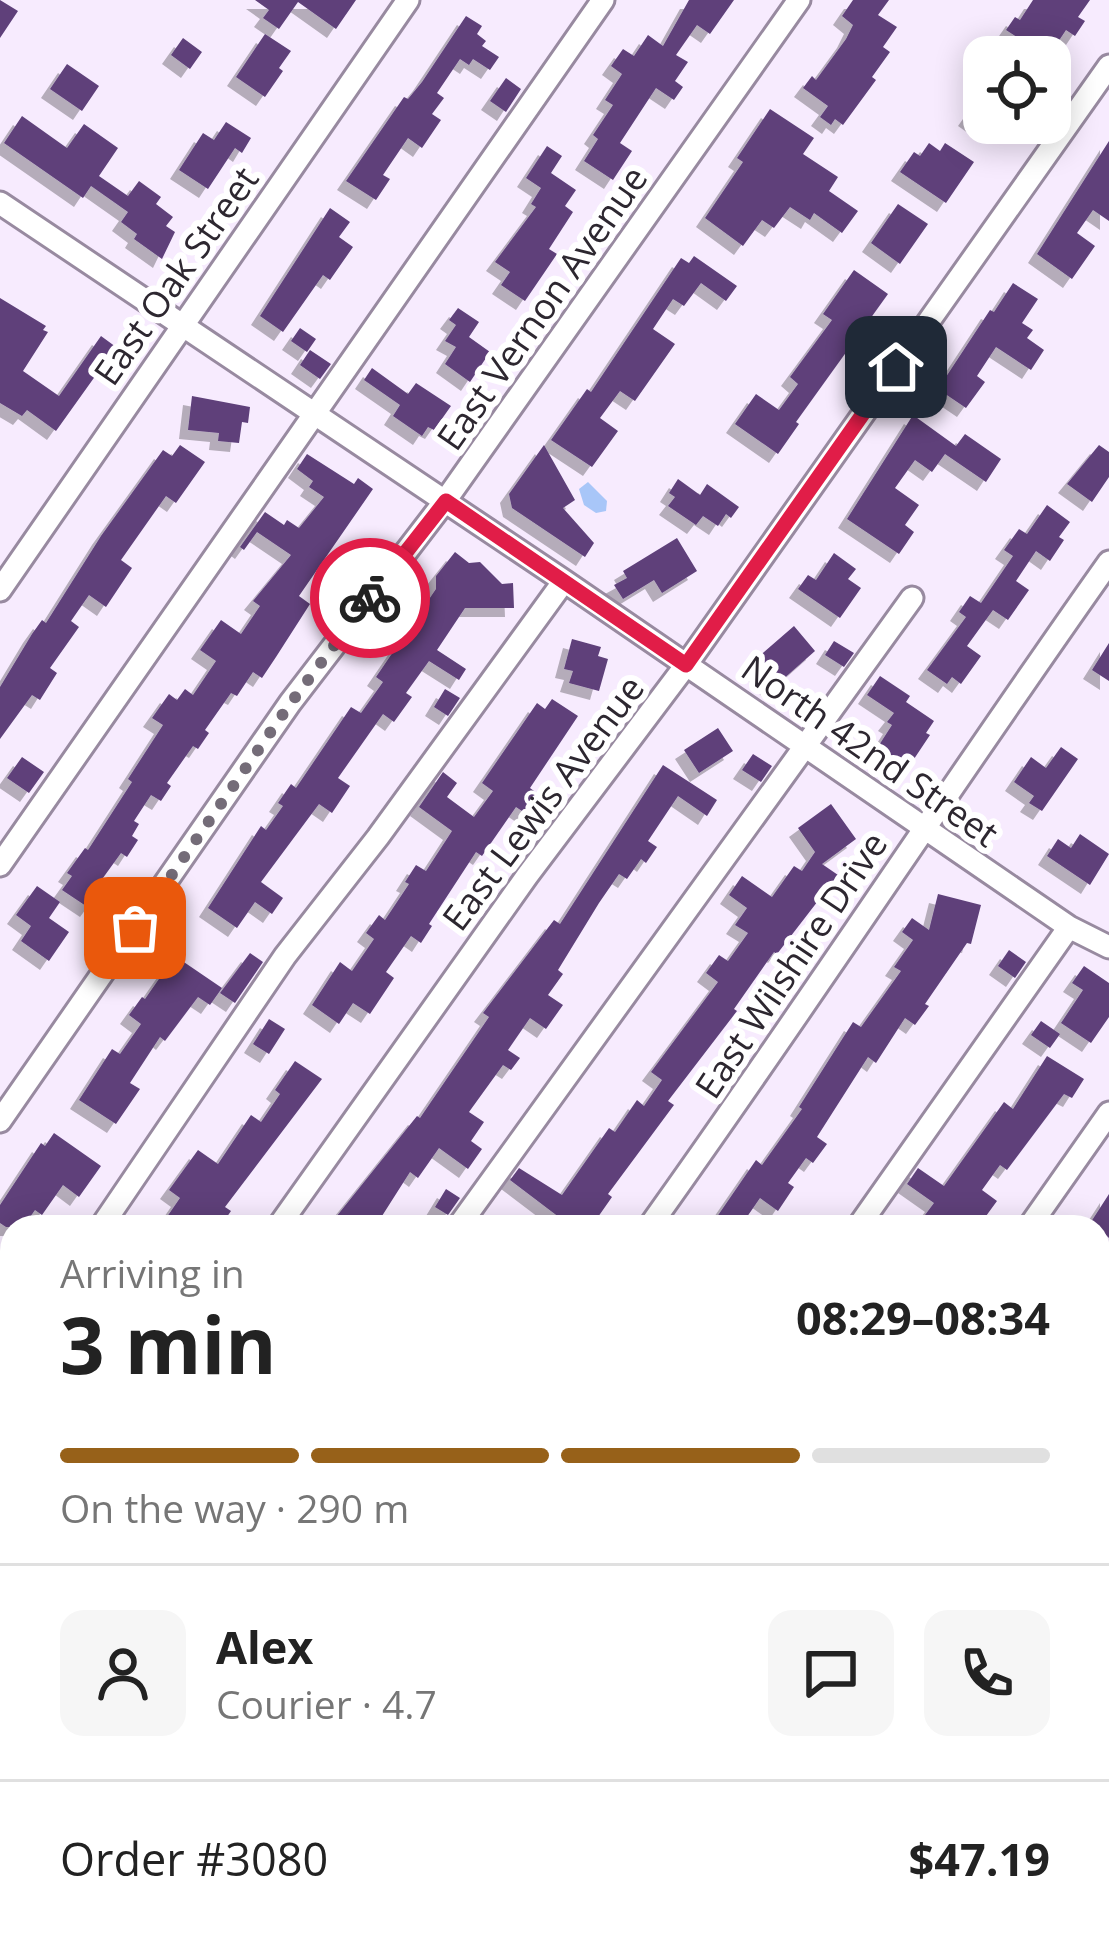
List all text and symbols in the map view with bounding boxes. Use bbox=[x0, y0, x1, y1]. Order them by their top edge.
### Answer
map controls bbox=[963, 36, 1071, 144]
button: locate bbox=[963, 36, 1071, 144]
street label: East Vernon Avenue bbox=[425, 156, 658, 459]
street label: East Oak Street bbox=[82, 157, 269, 395]
pin bbox=[845, 316, 947, 418]
icon: home bbox=[863, 334, 929, 400]
courier bbox=[310, 538, 430, 658]
icon: bike bbox=[337, 565, 403, 631]
street label: North 42nd Street bbox=[732, 644, 1008, 858]
street label: East Lewis Avenue bbox=[431, 665, 655, 940]
street label: East Wilshire Drive bbox=[683, 822, 898, 1108]
pin bbox=[84, 877, 186, 979]
icon: bag bbox=[102, 895, 168, 961]
text: Arriving in bbox=[60, 1246, 245, 1299]
text: 08:29–08:34 bbox=[796, 1287, 1050, 1348]
text: 3 min bbox=[60, 1291, 277, 1397]
text: On the way · 290 m bbox=[60, 1481, 409, 1534]
button: person bbox=[60, 1610, 186, 1736]
button: chat bbox=[768, 1610, 894, 1736]
button: phone bbox=[924, 1610, 1050, 1736]
text: Alex bbox=[216, 1616, 313, 1677]
text: Courier · 4.7 bbox=[216, 1677, 437, 1730]
text: Order #3080 bbox=[60, 1828, 328, 1889]
text: $47.19 bbox=[909, 1828, 1050, 1889]

